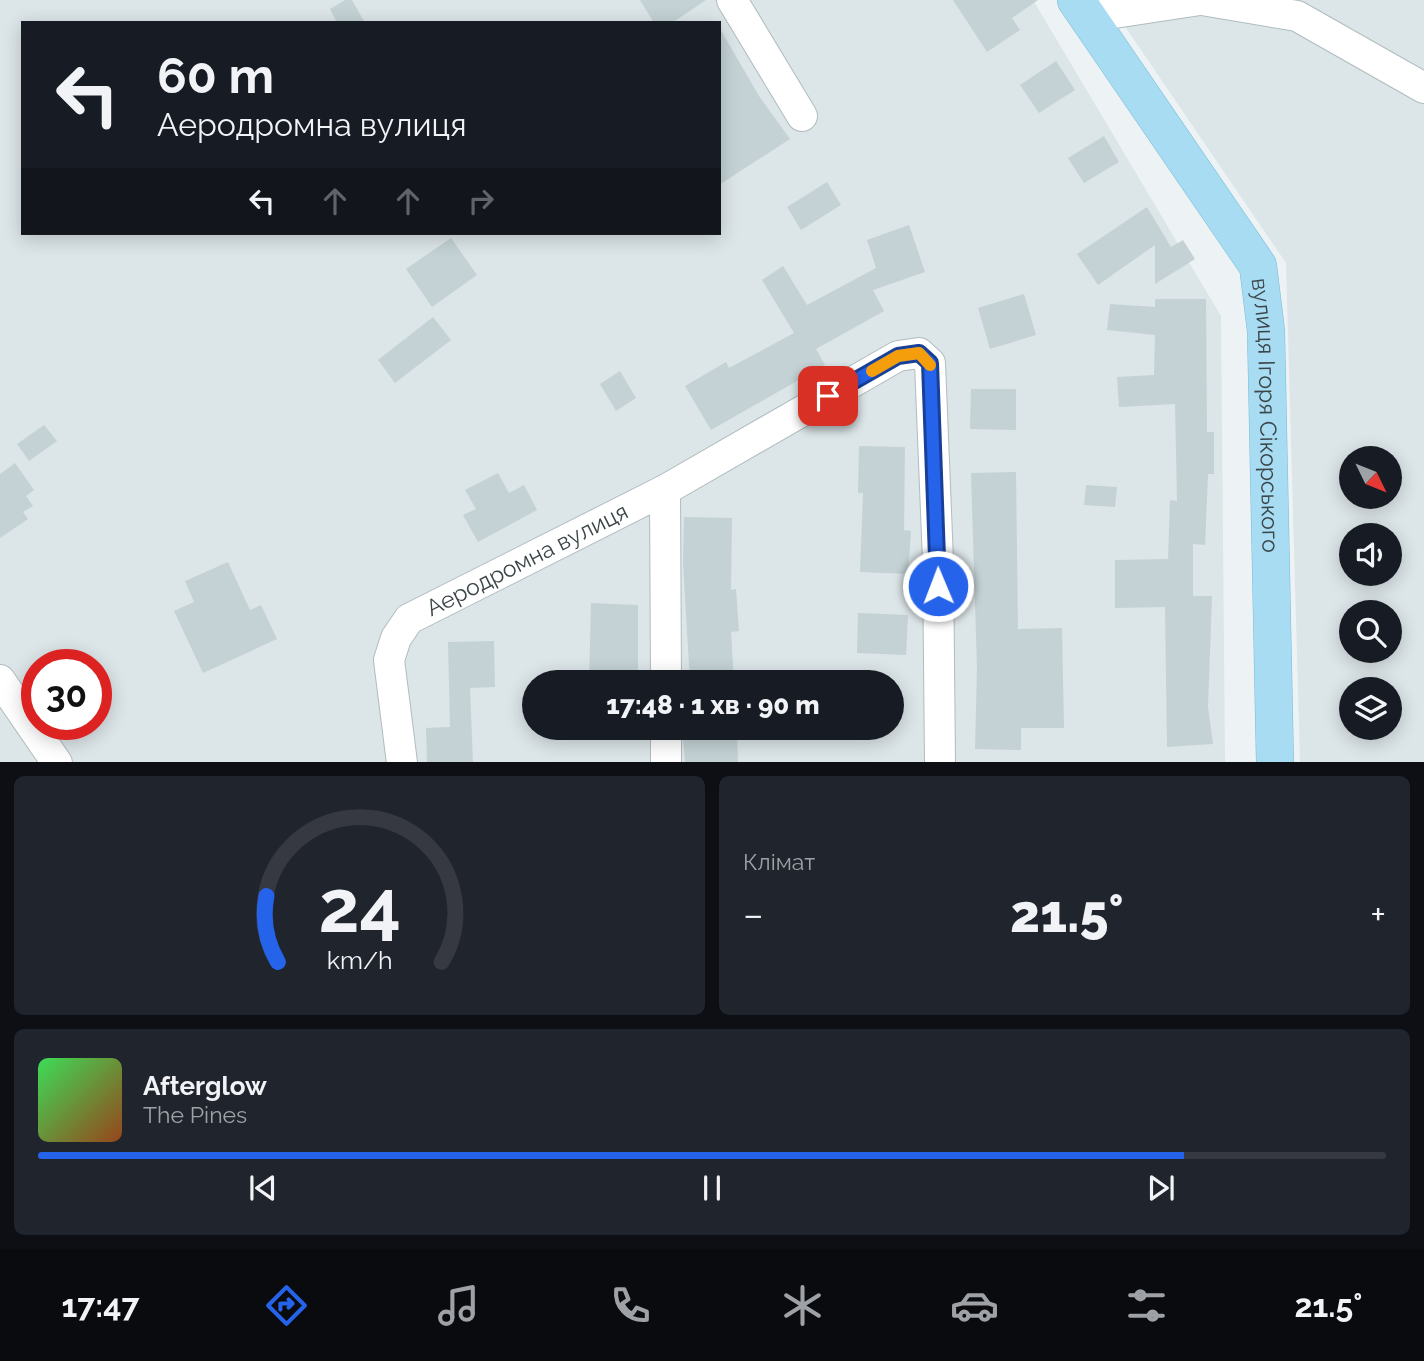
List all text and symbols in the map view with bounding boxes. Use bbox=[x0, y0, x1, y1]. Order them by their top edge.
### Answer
text: 60 m bbox=[157, 47, 274, 104]
icon: left bbox=[42, 49, 133, 140]
text: Аеродромна вулиця bbox=[157, 106, 467, 143]
icon: left bbox=[243, 182, 281, 220]
icon: ahead bbox=[316, 182, 354, 220]
icon: ahead bbox=[389, 182, 427, 220]
icon: right bbox=[462, 182, 500, 220]
street label: вулиця Ігоря Сікорського bbox=[1247, 276, 1285, 553]
pin bbox=[798, 366, 858, 426]
icon: arrive bbox=[809, 377, 847, 415]
north arrow bbox=[1339, 446, 1402, 509]
map controls bbox=[1339, 446, 1402, 740]
street label: Аеродромна вулиця bbox=[421, 497, 632, 621]
button: sound bbox=[1339, 523, 1402, 586]
position arrow bbox=[901, 549, 975, 623]
button: search bbox=[1339, 600, 1402, 663]
speed limit sign: 30 bbox=[21, 649, 112, 740]
button: layers bbox=[1339, 677, 1402, 740]
text: 17:48 · 1 хв · 90 m bbox=[606, 690, 820, 720]
text: Клімат bbox=[743, 848, 815, 875]
text: 24 bbox=[318, 864, 401, 949]
text: 21.5° bbox=[1010, 883, 1124, 944]
text: − bbox=[743, 892, 763, 937]
text: + bbox=[1370, 892, 1386, 937]
text: km/h bbox=[327, 944, 392, 974]
text: Afterglow bbox=[143, 1071, 267, 1101]
text: The Pines bbox=[143, 1101, 247, 1128]
icon: previous bbox=[244, 1169, 282, 1207]
icon: pause bbox=[693, 1169, 731, 1207]
icon: next bbox=[1142, 1169, 1180, 1207]
icon: directions bbox=[262, 1281, 311, 1330]
icon: music bbox=[434, 1281, 483, 1330]
icon: phone bbox=[606, 1281, 655, 1330]
icon: climate bbox=[778, 1281, 827, 1330]
icon: car bbox=[950, 1281, 999, 1330]
icon: filters bbox=[1122, 1281, 1171, 1330]
text: 17:47 bbox=[62, 1287, 139, 1324]
text: 21.5° bbox=[1295, 1287, 1362, 1324]

